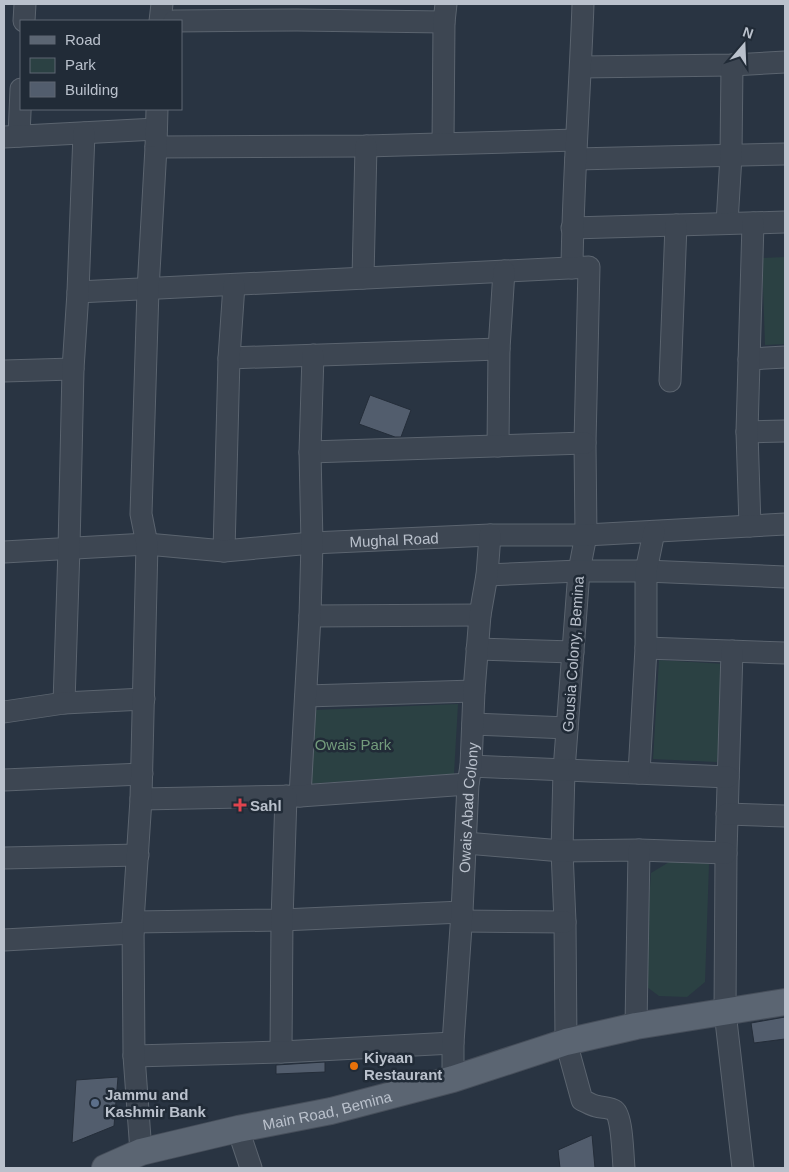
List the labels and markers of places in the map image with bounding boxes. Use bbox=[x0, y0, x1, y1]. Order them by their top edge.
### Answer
place label: Sahl bbox=[250, 797, 282, 814]
marker: Sahl bbox=[234, 799, 246, 811]
place label: Kiyaan Restaurant bbox=[364, 1049, 442, 1083]
marker: Kiyaan Restaurant bbox=[348, 1060, 360, 1072]
place label: Jammu and Kashmir Bank bbox=[105, 1086, 207, 1120]
marker: Jammu and Kashmir Bank bbox=[89, 1097, 101, 1109]

